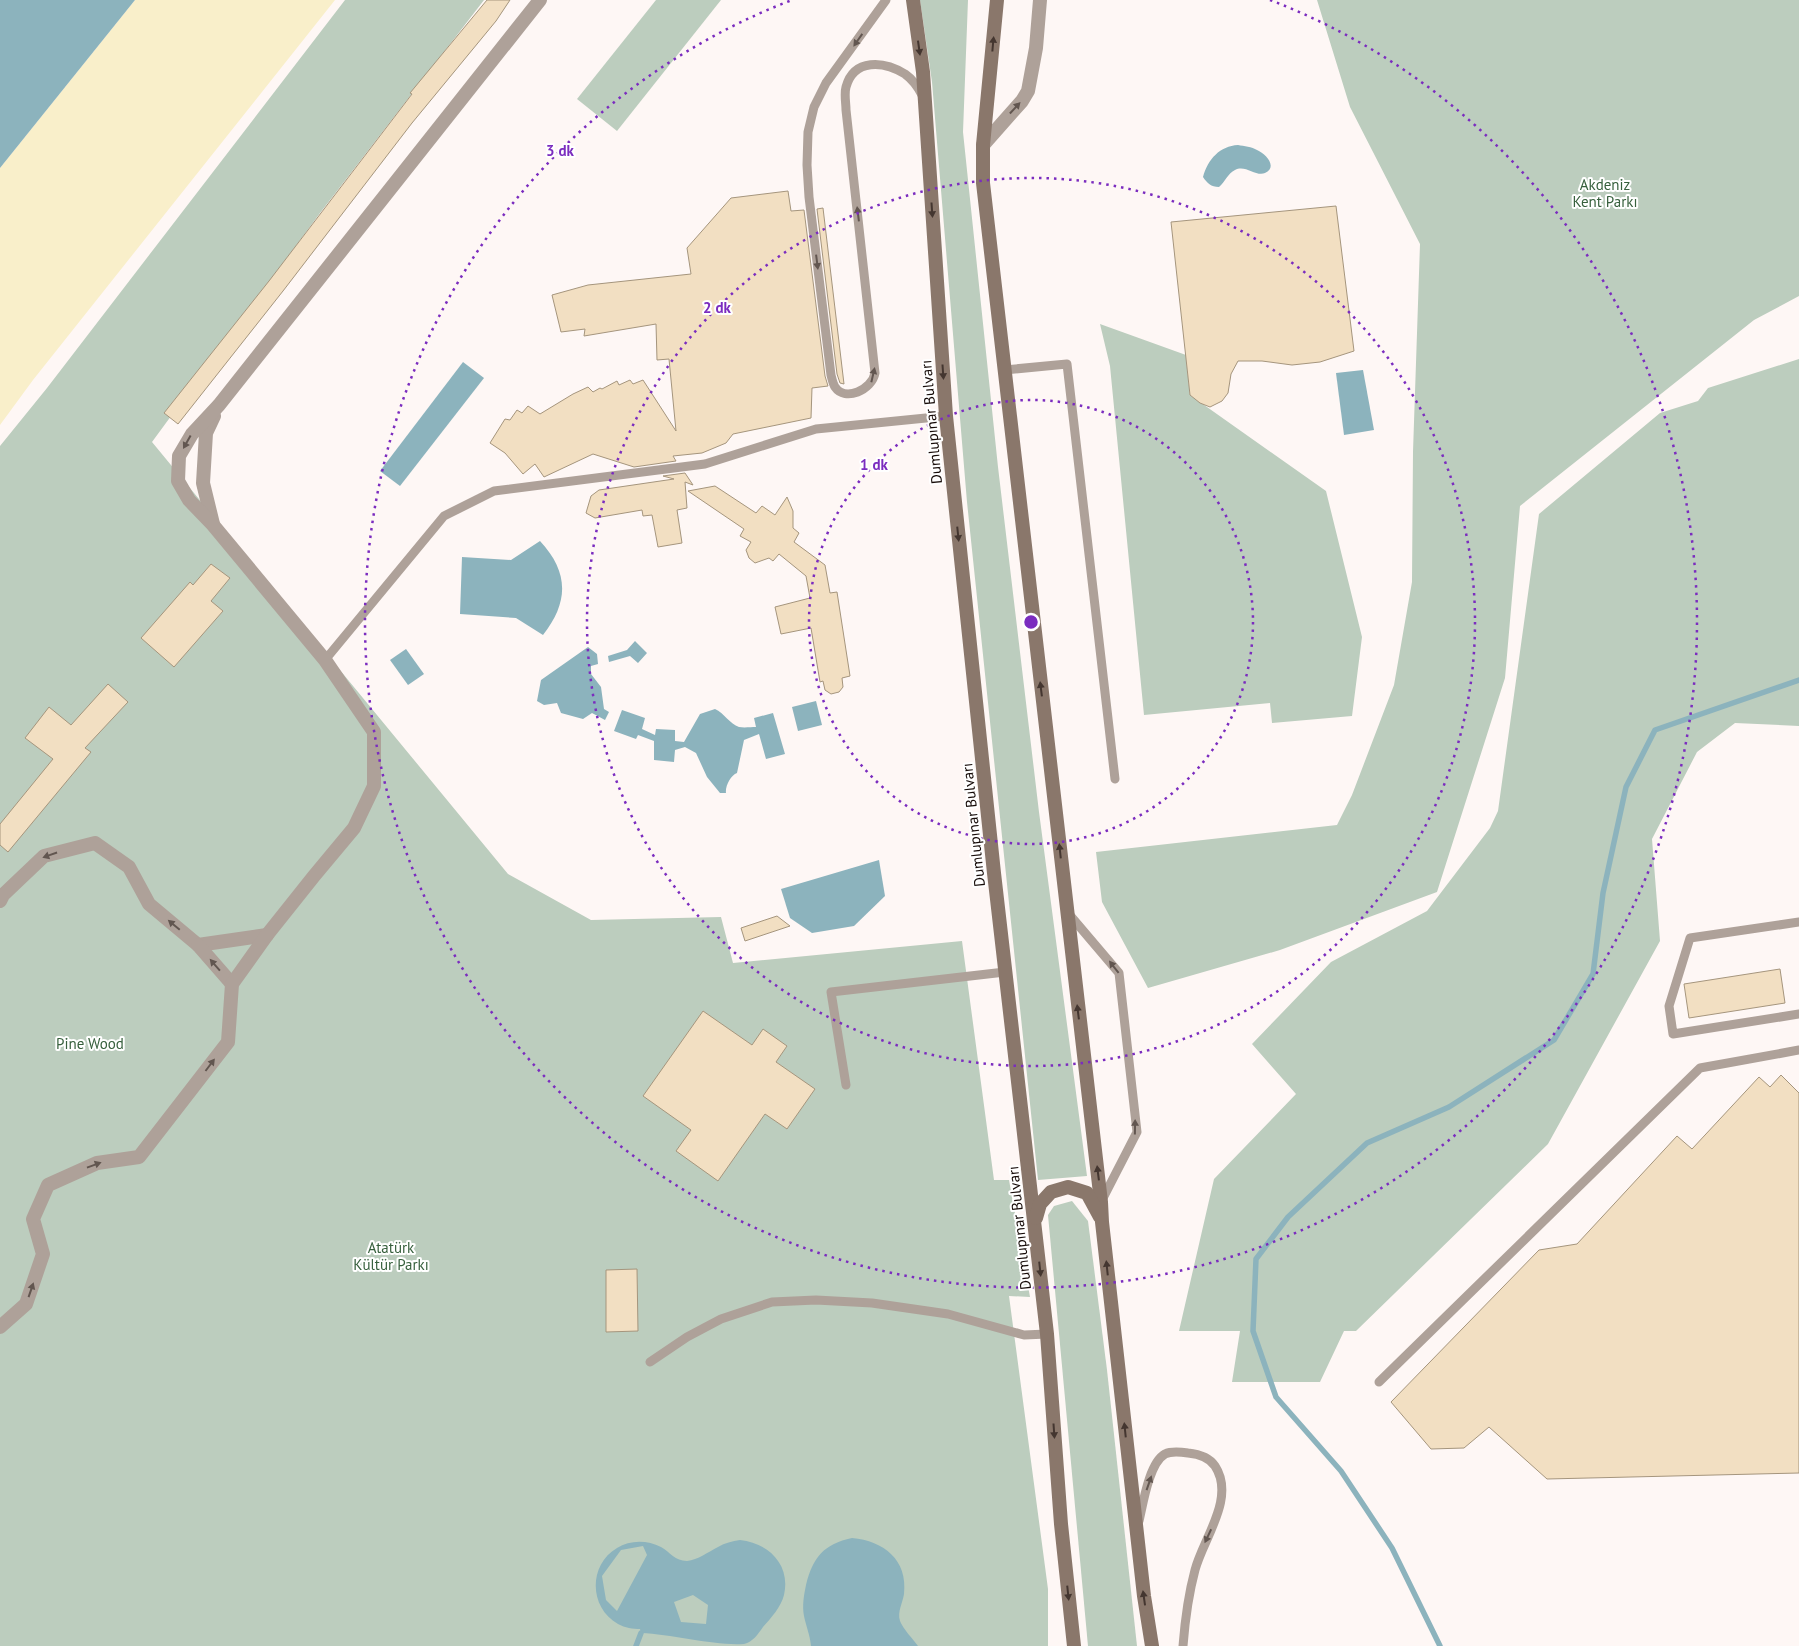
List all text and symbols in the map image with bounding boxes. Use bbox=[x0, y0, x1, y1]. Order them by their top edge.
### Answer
one-way arrow bbox=[853, 33, 863, 47]
one-way arrow bbox=[989, 36, 997, 52]
one-way arrow bbox=[915, 41, 923, 57]
one-way arrow bbox=[1009, 103, 1021, 115]
text: 3 dk bbox=[546, 141, 575, 160]
park label: Akdeniz Kent Parkı bbox=[1573, 175, 1637, 211]
one-way arrow bbox=[928, 203, 936, 219]
one-way arrow bbox=[854, 206, 862, 222]
one-way arrow bbox=[813, 255, 821, 271]
text: 2 dk bbox=[703, 298, 732, 317]
street label: Dumlupınar Bulvarı bbox=[916, 359, 946, 485]
one-way arrow bbox=[939, 365, 947, 381]
one-way arrow bbox=[869, 368, 877, 383]
one-way arrow bbox=[183, 435, 191, 449]
text: 1 dk bbox=[860, 455, 889, 474]
one-way arrow bbox=[954, 526, 962, 542]
centre of rings bbox=[1022, 613, 1040, 631]
one-way arrow bbox=[1037, 681, 1045, 697]
street label: Dumlupınar Bulvarı bbox=[957, 762, 989, 888]
one-way arrow bbox=[1056, 842, 1064, 858]
one-way arrow bbox=[42, 851, 57, 859]
one-way arrow bbox=[167, 919, 180, 930]
one-way arrow bbox=[209, 959, 221, 971]
one-way arrow bbox=[1108, 961, 1119, 974]
one-way arrow bbox=[1074, 1004, 1082, 1020]
park label: Pine Wood bbox=[56, 1034, 124, 1053]
one-way arrow bbox=[205, 1058, 215, 1072]
one-way arrow bbox=[1131, 1118, 1139, 1134]
one-way arrow bbox=[87, 1161, 102, 1169]
street label: Dumlupınar Bulvarı bbox=[1003, 1165, 1035, 1291]
one-way arrow bbox=[1094, 1165, 1102, 1181]
park label: Atatürk Kültür Parkı bbox=[353, 1238, 429, 1274]
one-way arrow bbox=[1103, 1260, 1111, 1276]
one-way arrow bbox=[1036, 1261, 1044, 1277]
one-way arrow bbox=[27, 1283, 35, 1298]
one-way arrow bbox=[1121, 1422, 1129, 1438]
one-way arrow bbox=[1051, 1423, 1059, 1439]
one-way arrow bbox=[1146, 1476, 1153, 1491]
one-way arrow bbox=[1204, 1529, 1212, 1543]
one-way arrow bbox=[1064, 1585, 1072, 1601]
one-way arrow bbox=[1140, 1589, 1148, 1605]

